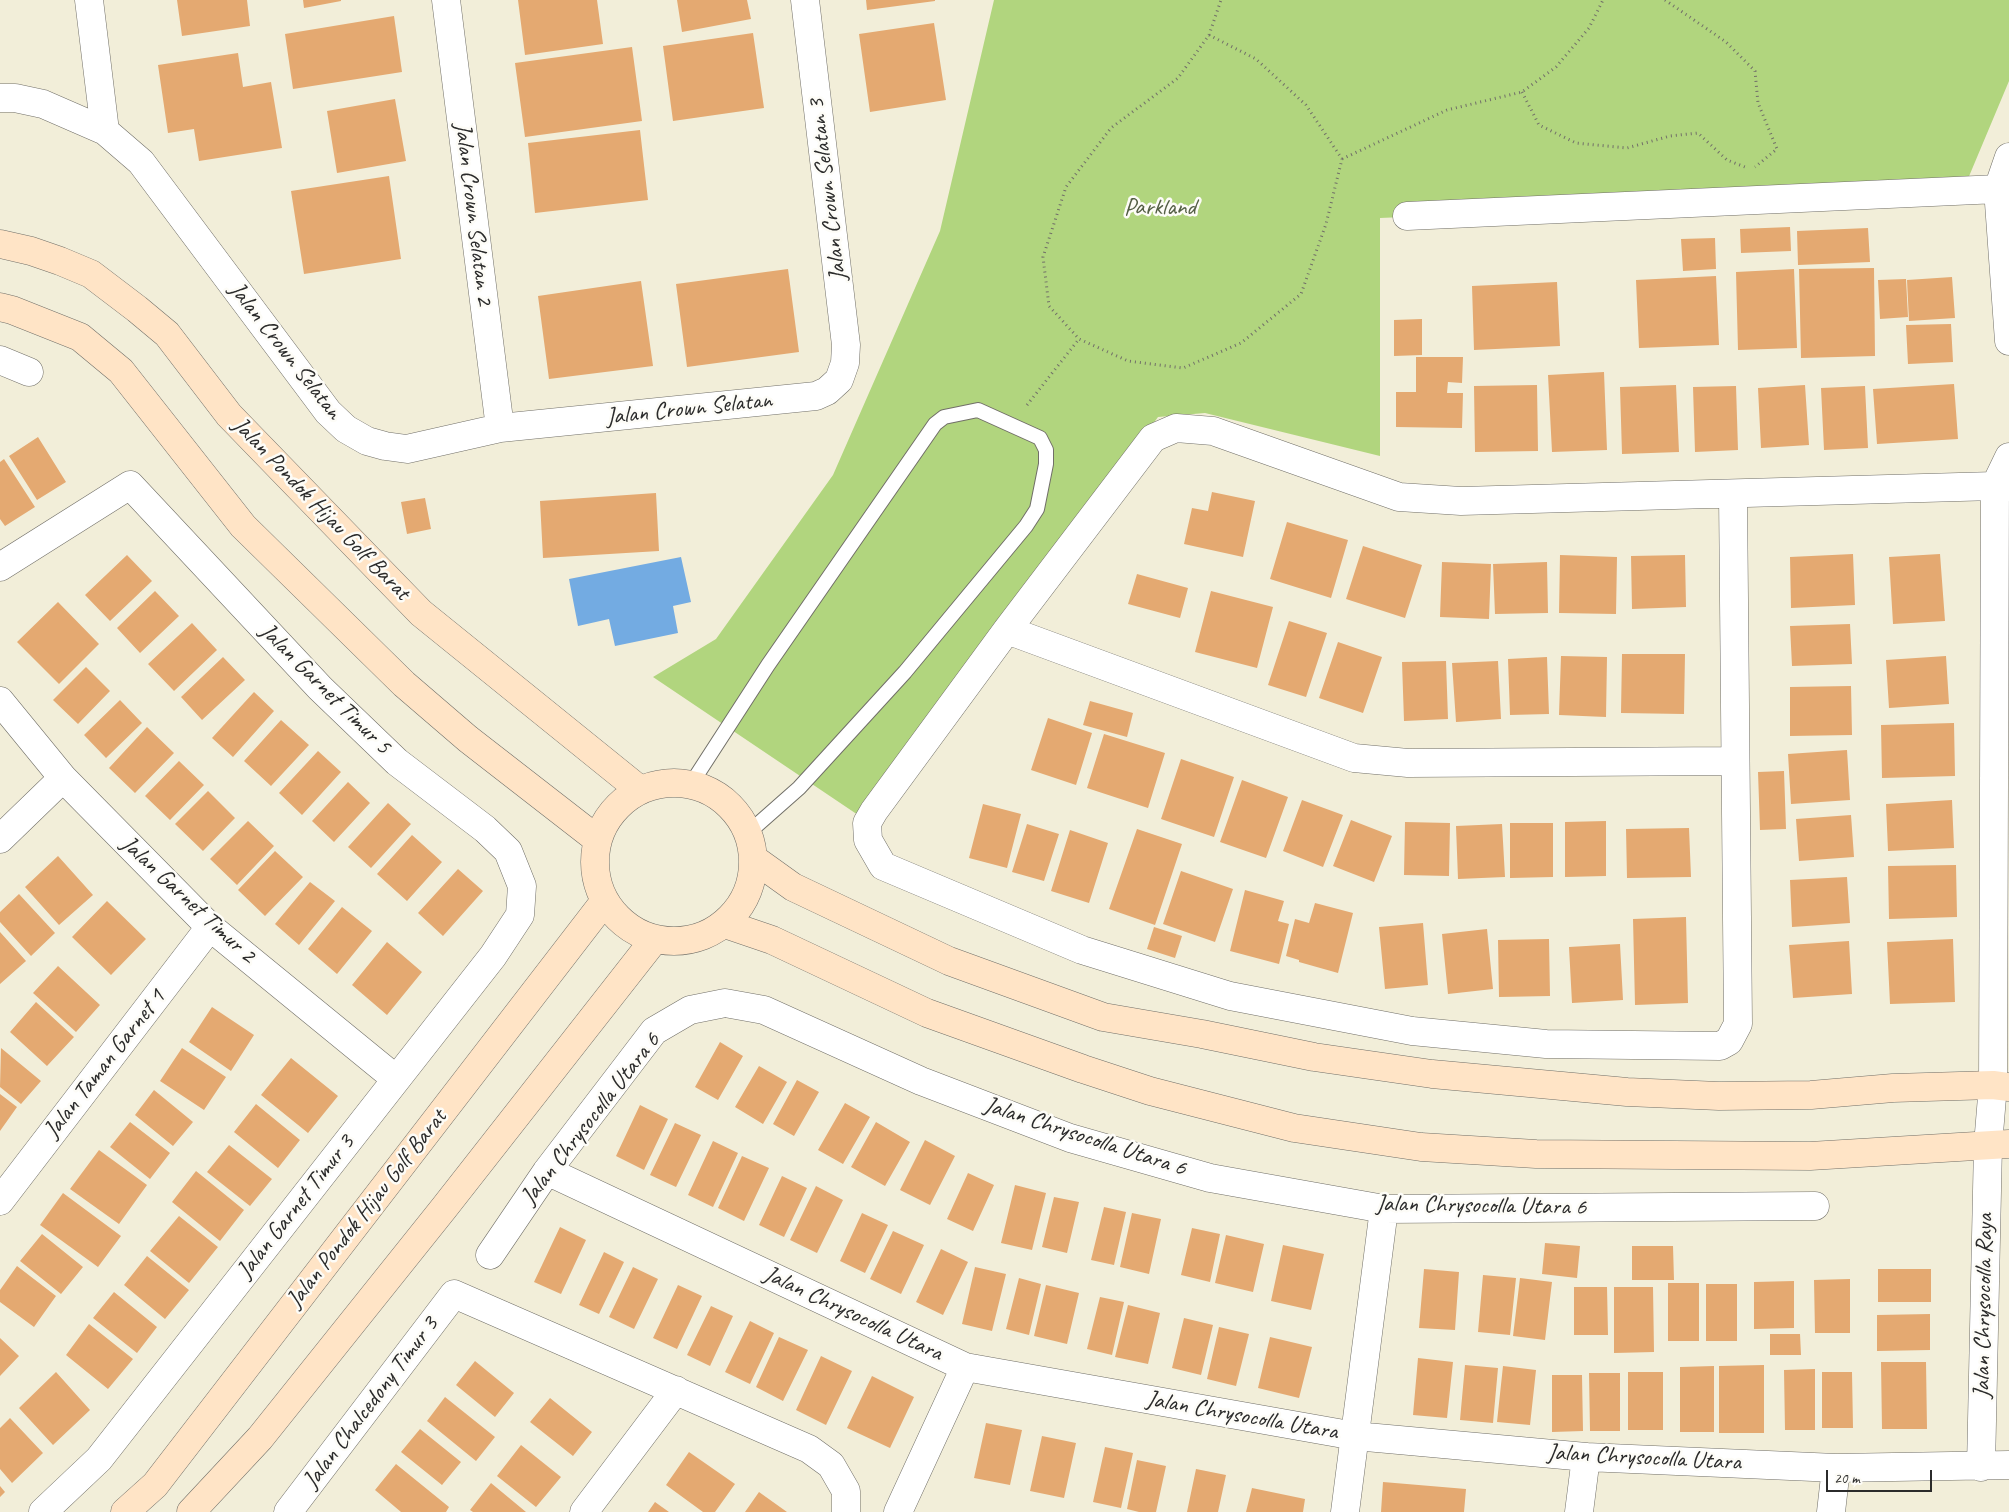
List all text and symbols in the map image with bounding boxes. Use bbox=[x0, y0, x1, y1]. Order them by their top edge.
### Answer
street label: Jalan Crown Selatan 3 bbox=[803, 97, 853, 283]
street label: Jalan Crown Selatan 2 bbox=[448, 121, 498, 307]
park label: Parkland bbox=[1124, 194, 1196, 222]
street label: Jalan Crown Selatan bbox=[222, 276, 348, 426]
street label: Jalan Crown Selatan bbox=[605, 386, 773, 432]
street label: Jalan Pondok Hijau Golf Barat bbox=[226, 411, 416, 607]
street label: Jalan Garnet Timur 5 bbox=[253, 617, 397, 761]
street label: Jalan Garnet Timur 2 bbox=[115, 830, 261, 970]
street label: Jalan Taman Garnet 1 bbox=[38, 984, 172, 1144]
street label: Jalan Chrysocolla Utara 6 bbox=[515, 1027, 667, 1211]
street label: Jalan Chrysocolla Utara 6 bbox=[980, 1091, 1190, 1183]
street label: Jalan Pondok Hijau Golf Barat bbox=[281, 1104, 453, 1314]
street label: Jalan Garnet Timur 3 bbox=[231, 1130, 361, 1284]
street label: Jalan Chrysocolla Utara 6 bbox=[1375, 1190, 1587, 1222]
street label: Jalan Chrysocolla Raya bbox=[1968, 1213, 2000, 1399]
street label: Jalan Chrysocolla Utara bbox=[759, 1260, 947, 1368]
street label: Jalan Chalcedony Timur 3 bbox=[297, 1312, 445, 1494]
street label: Jalan Chrysocolla Utara bbox=[1144, 1385, 1340, 1447]
street label: Jalan Chrysocolla Utara bbox=[1546, 1439, 1742, 1477]
scale bar bbox=[1829, 1460, 1935, 1492]
text: 20 m bbox=[1834, 1469, 1860, 1488]

